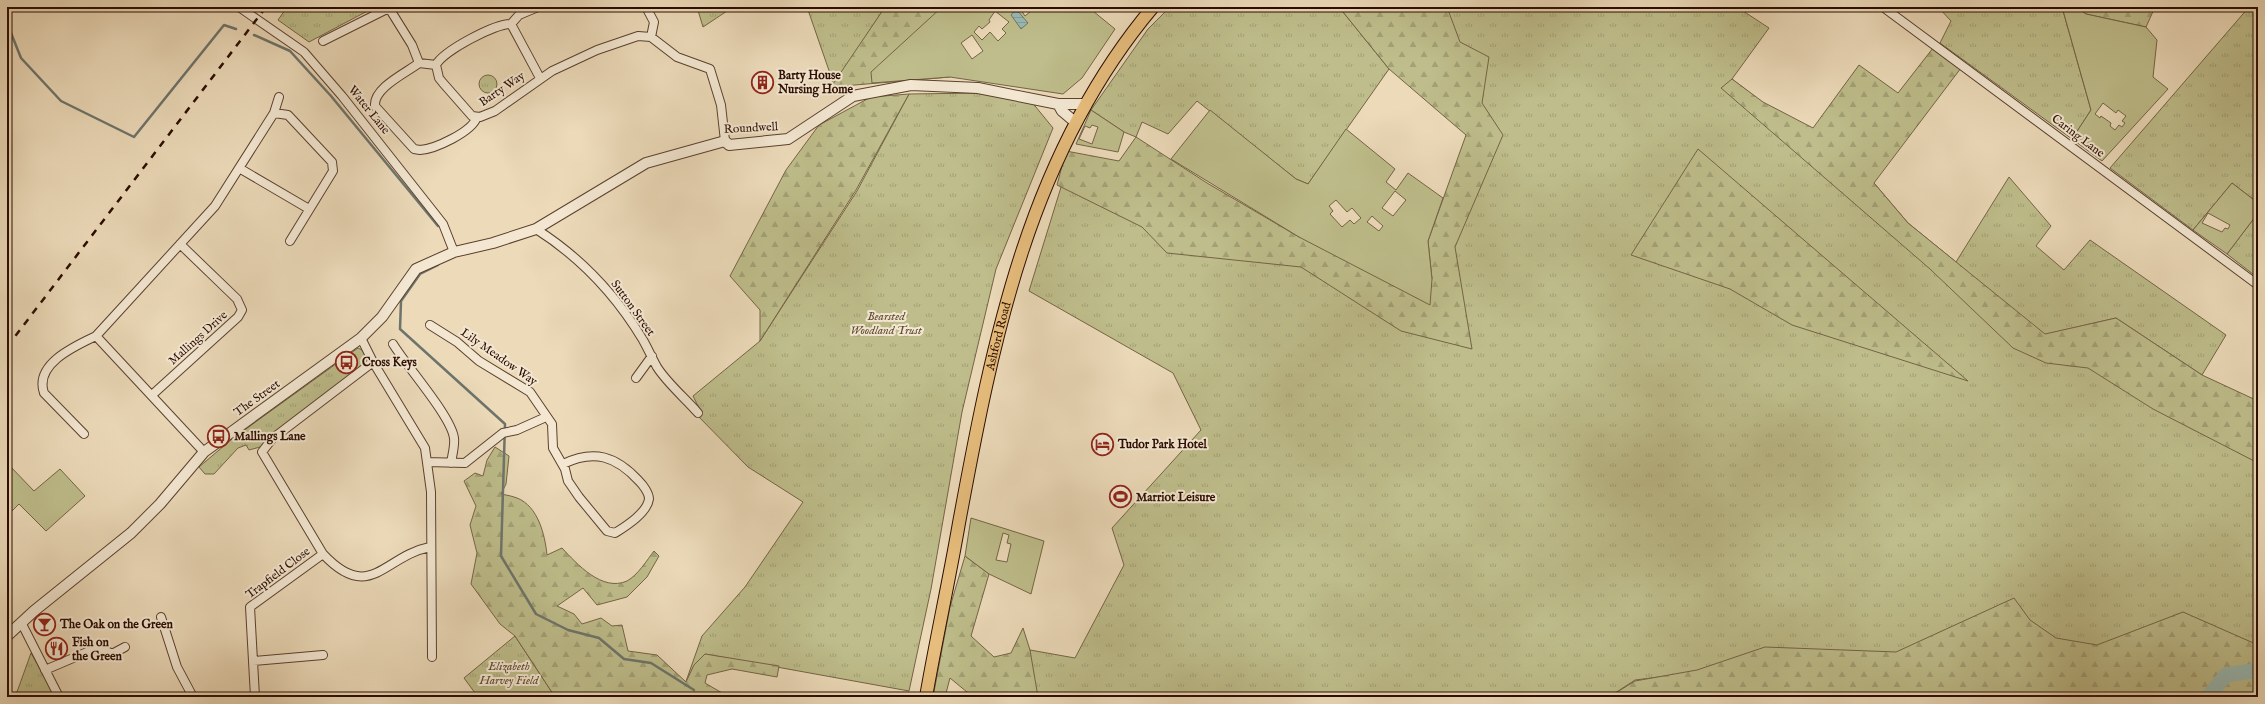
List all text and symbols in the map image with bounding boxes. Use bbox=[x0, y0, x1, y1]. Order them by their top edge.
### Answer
street label: Barty Way bbox=[476, 68, 528, 110]
place label: Barty House Nursing Home bbox=[777, 68, 853, 98]
building icon: Barty House Nursing Home bbox=[750, 69, 776, 95]
street label: Water Lane bbox=[345, 83, 393, 138]
street label: Caring Lane bbox=[2049, 111, 2108, 161]
street label: Roundwell bbox=[723, 119, 779, 137]
street label: Sutton Street bbox=[608, 277, 658, 339]
street label: Ashford Road bbox=[982, 300, 1014, 373]
street label: Mallings Drive bbox=[166, 307, 231, 368]
park label: Bearsted Woodland Trust bbox=[850, 309, 923, 338]
street label: Lily Meadow Way bbox=[458, 325, 540, 389]
bus stop icon: Cross Keys bbox=[333, 349, 359, 375]
place label: Cross Keys bbox=[362, 355, 418, 371]
street label: The Street bbox=[231, 376, 283, 420]
bus stop icon: Mallings Lane bbox=[205, 423, 231, 449]
place label: Mallings Lane bbox=[234, 429, 306, 445]
hotel icon: Tudor Park Hotel bbox=[1090, 431, 1116, 457]
place label: Tudor Park Hotel bbox=[1117, 437, 1207, 452]
sports icon: Marriot Leisure bbox=[1107, 484, 1133, 510]
place label: Marriot Leisure bbox=[1136, 490, 1216, 505]
street label: Trapfield Close bbox=[243, 544, 314, 603]
bar icon: The Oak on the Green bbox=[31, 611, 57, 637]
place label: The Oak on the Green bbox=[59, 617, 173, 632]
place label: Fish on the Green bbox=[71, 635, 123, 664]
restaurant icon: Fish on the Green bbox=[44, 636, 70, 662]
park label: Elizabeth Harvey Field bbox=[479, 659, 540, 688]

